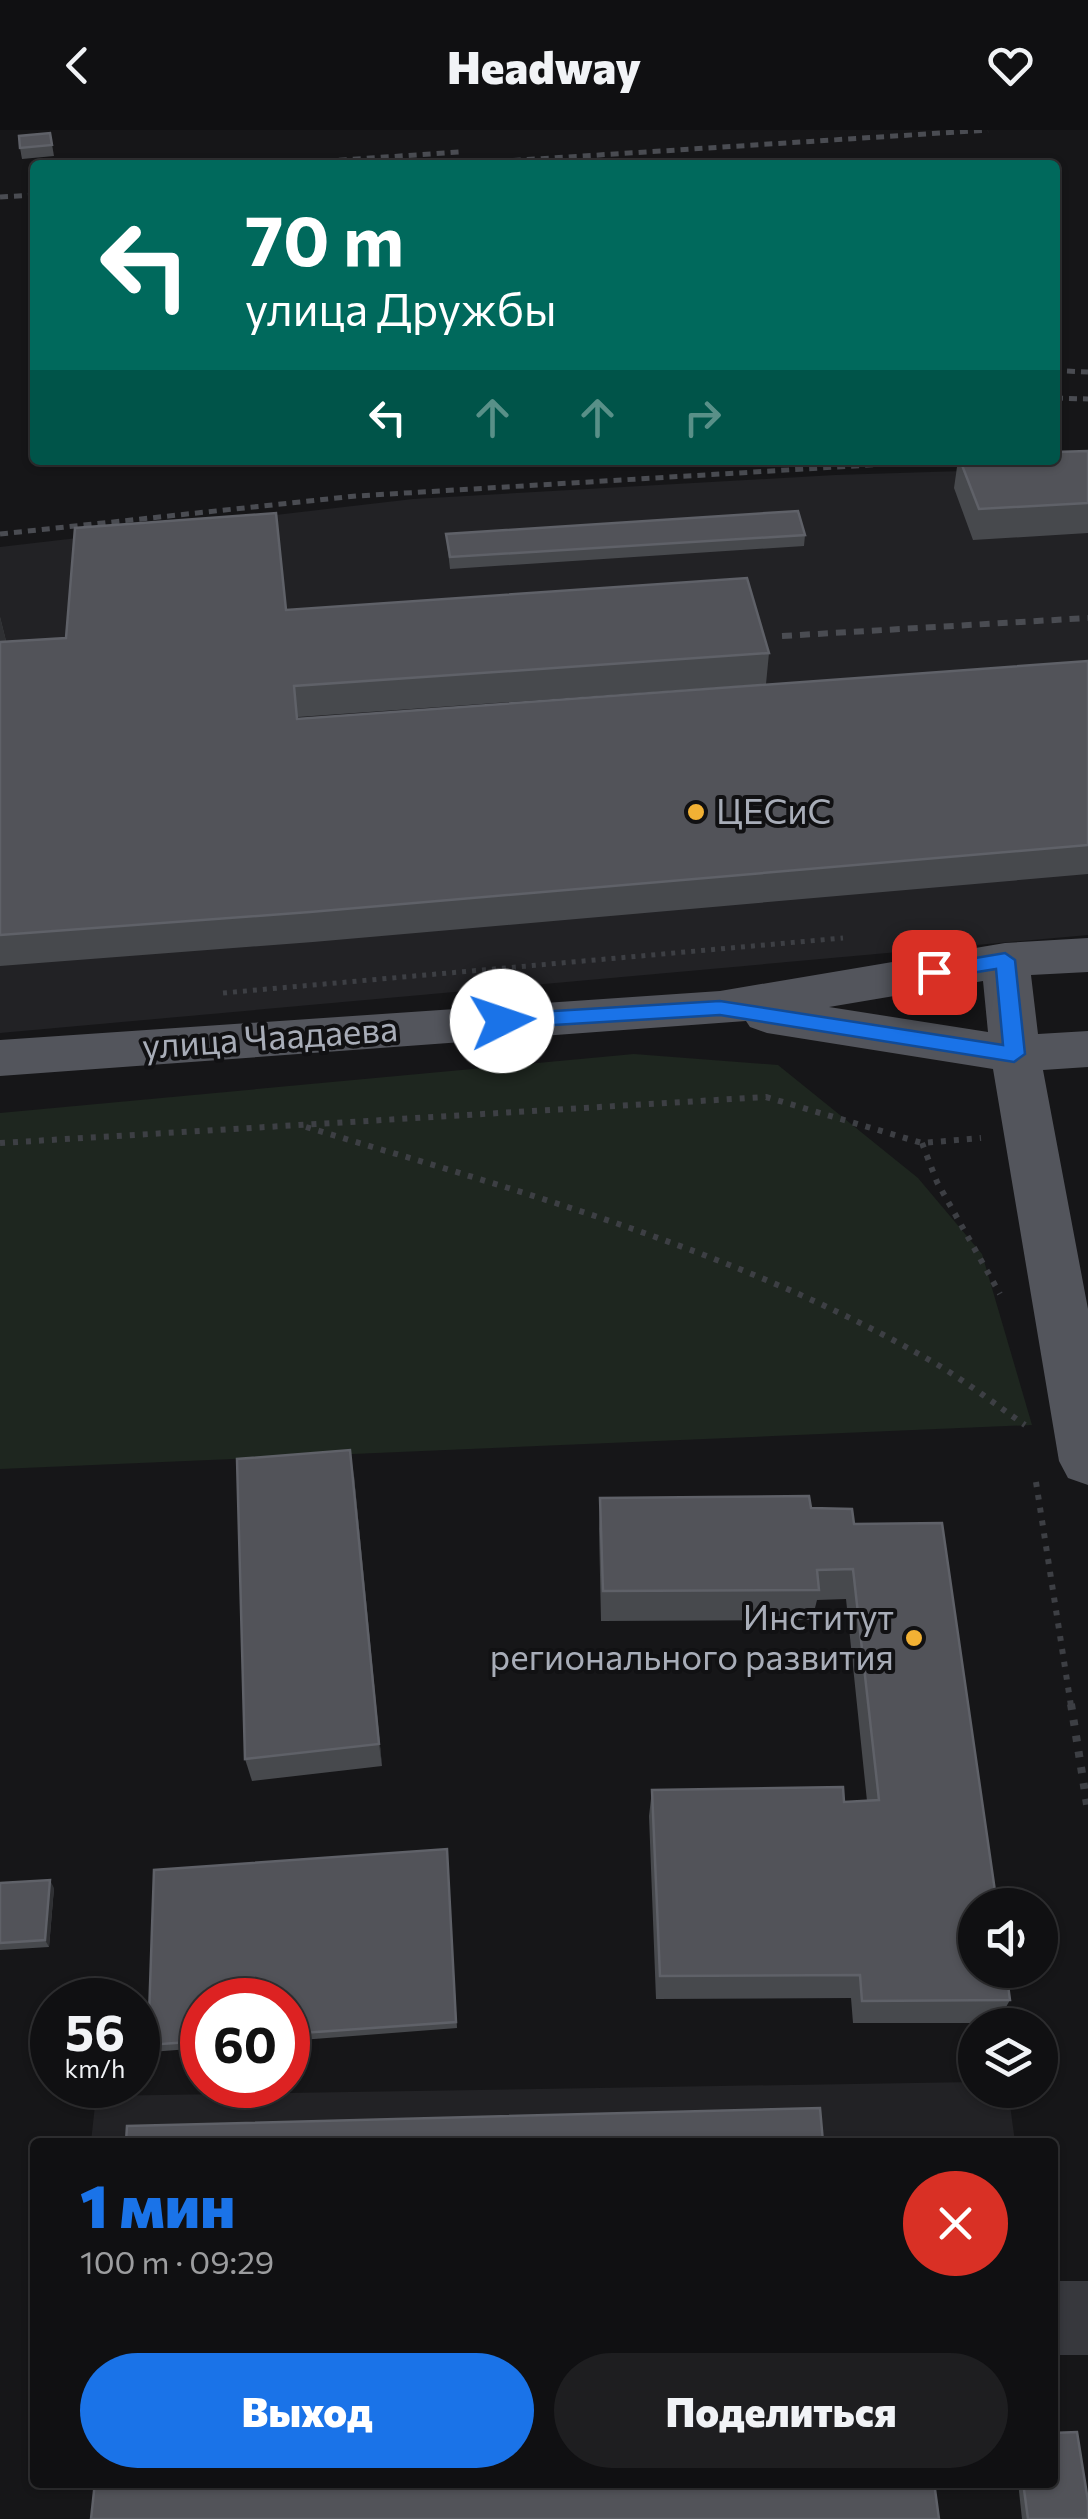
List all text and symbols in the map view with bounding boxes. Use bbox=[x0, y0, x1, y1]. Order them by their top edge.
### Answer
icon: back bbox=[50, 38, 105, 93]
text: Headway bbox=[447, 38, 641, 93]
icon: heart bbox=[983, 38, 1038, 93]
text: 70 m bbox=[245, 195, 404, 280]
icon: left bbox=[80, 200, 210, 330]
text: улица Дружбы bbox=[245, 280, 557, 335]
icon: left bbox=[360, 390, 415, 445]
icon: ahead bbox=[465, 390, 520, 445]
icon: ahead bbox=[570, 390, 625, 445]
icon: right bbox=[675, 390, 730, 445]
place label: ЦЕСиС bbox=[716, 788, 832, 831]
marker: ЦЕСиС bbox=[685, 801, 707, 823]
pin bbox=[892, 930, 977, 1015]
icon: arrive bbox=[907, 945, 962, 1000]
position arrow bbox=[450, 969, 554, 1073]
street label: улица Чаадаева bbox=[141, 1005, 399, 1066]
place label: Институт регионального развития bbox=[490, 1594, 894, 1677]
marker: Институт регионального развития bbox=[903, 1627, 925, 1649]
map controls bbox=[958, 1888, 1058, 2108]
button: sound bbox=[958, 1888, 1058, 1988]
speed limit sign: 60 bbox=[180, 1978, 310, 2108]
text: 56 bbox=[65, 2000, 125, 2061]
button: layers bbox=[958, 2008, 1058, 2108]
text: km/h bbox=[65, 2053, 125, 2083]
text: 1 мин bbox=[80, 2167, 235, 2240]
button: close bbox=[903, 2171, 1008, 2276]
text: 100 m · 09:29 bbox=[80, 2241, 274, 2281]
button: Выход bbox=[80, 2353, 534, 2468]
button: Поделиться bbox=[554, 2353, 1008, 2468]

